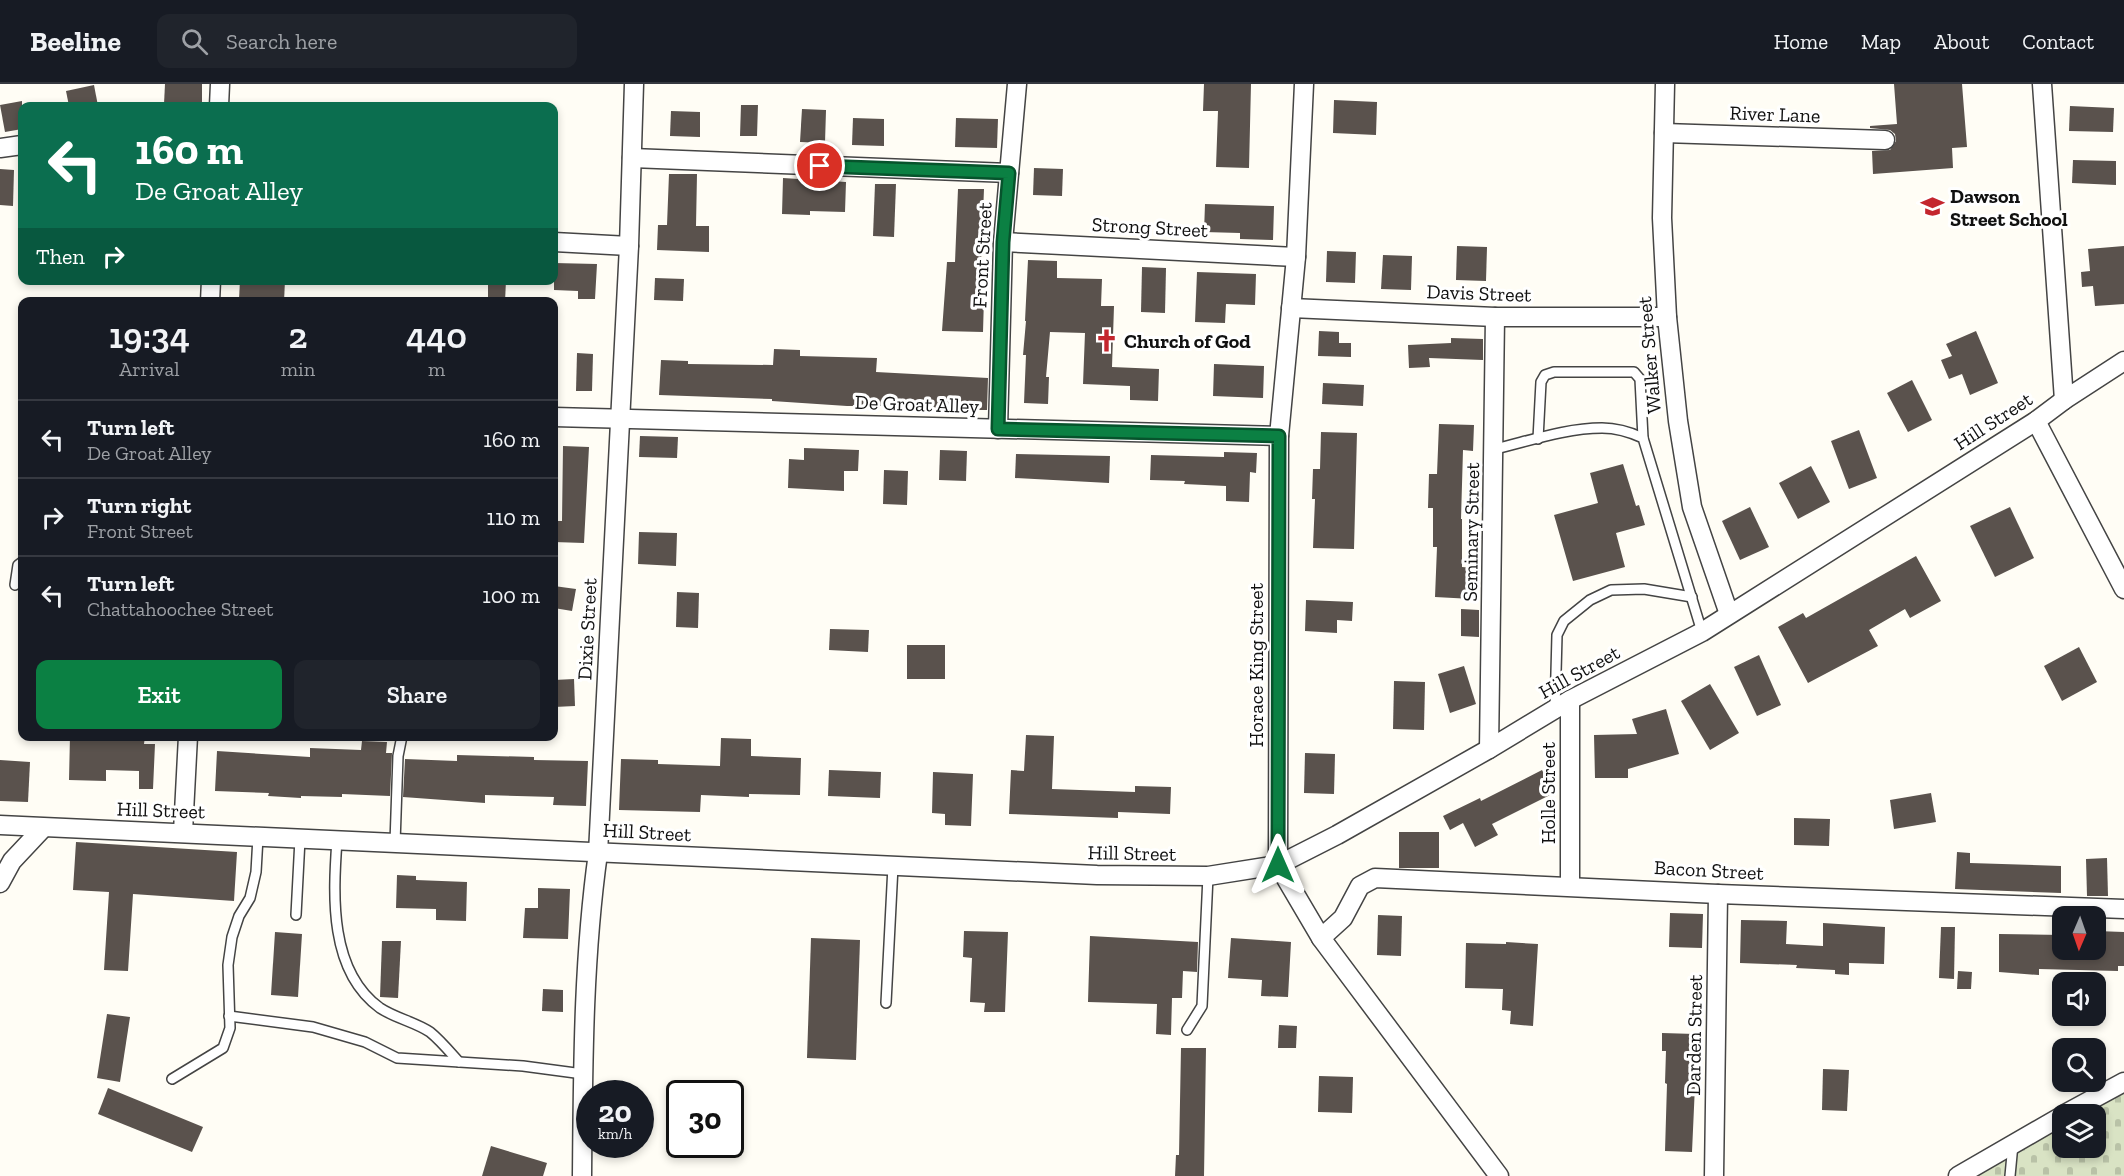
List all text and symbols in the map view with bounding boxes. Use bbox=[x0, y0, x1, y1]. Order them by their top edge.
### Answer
search box bbox=[157, 14, 577, 68]
text: Beeline bbox=[30, 25, 121, 58]
icon: search bbox=[178, 25, 211, 58]
text: Search here bbox=[226, 28, 337, 55]
text: Home bbox=[1774, 29, 1828, 54]
text: Map bbox=[1861, 29, 1901, 54]
text: About bbox=[1934, 29, 1989, 54]
text: Contact bbox=[2022, 29, 2094, 54]
street label: River Lane bbox=[1729, 100, 1821, 128]
text: 160 m bbox=[135, 124, 243, 175]
icon: left bbox=[36, 126, 114, 204]
pin bbox=[794, 140, 845, 191]
icon: arrive bbox=[803, 149, 836, 182]
text: De Groat Alley bbox=[135, 175, 303, 207]
place label: Dawson Street School bbox=[1950, 184, 2068, 231]
school or university icon: Dawson Street School bbox=[1919, 194, 1945, 220]
street label: Front Street bbox=[967, 201, 997, 309]
street label: Strong Street bbox=[1091, 212, 1209, 242]
icon: right bbox=[97, 240, 130, 273]
text: Then bbox=[36, 243, 85, 270]
street label: Davis Street bbox=[1426, 279, 1532, 307]
street label: Walker Street bbox=[1632, 295, 1666, 415]
text: 19:34 bbox=[109, 314, 190, 357]
text: 2 bbox=[288, 314, 307, 357]
text: 440 bbox=[406, 314, 467, 357]
church icon: Church of God bbox=[1093, 328, 1119, 354]
place label: Church of God bbox=[1124, 329, 1251, 353]
text: Arrival bbox=[119, 357, 180, 381]
text: min bbox=[281, 357, 315, 381]
text: m bbox=[428, 357, 445, 381]
street label: Hill Street bbox=[1949, 387, 2037, 455]
street label: De Groat Alley bbox=[854, 390, 980, 418]
text: Turn left bbox=[87, 414, 174, 441]
icon: left bbox=[36, 423, 69, 456]
text: 160 m bbox=[483, 426, 540, 453]
text: De Groat Alley bbox=[87, 441, 211, 465]
street label: Seminary Street bbox=[1458, 462, 1484, 602]
text: Turn right bbox=[87, 492, 191, 519]
icon: right bbox=[36, 501, 69, 534]
text: 110 m bbox=[486, 504, 540, 531]
text: Front Street bbox=[87, 519, 193, 543]
text: Turn left bbox=[87, 570, 174, 597]
street label: Dixie Street bbox=[572, 577, 602, 681]
icon: left bbox=[36, 579, 69, 612]
text: 100 m bbox=[482, 582, 540, 609]
street label: Horace King Street bbox=[1244, 582, 1268, 747]
text: Chattahoochee Street bbox=[87, 597, 273, 621]
street label: Hill Street bbox=[1534, 640, 1624, 704]
button: Exit bbox=[36, 660, 282, 729]
button: Share bbox=[294, 660, 540, 729]
street label: Holle Street bbox=[1536, 741, 1560, 844]
street label: Hill Street bbox=[116, 796, 206, 824]
street label: Hill Street bbox=[602, 818, 692, 846]
position arrow bbox=[1246, 833, 1310, 897]
street label: Hill Street bbox=[1088, 840, 1177, 866]
street label: Bacon Street bbox=[1653, 855, 1765, 885]
north arrow bbox=[2052, 906, 2106, 960]
map controls bbox=[2052, 906, 2106, 1158]
button: sound bbox=[2052, 972, 2106, 1026]
street label: Darden Street bbox=[1681, 974, 1707, 1096]
button: search bbox=[2052, 1038, 2106, 1092]
speed limit sign: 30 bbox=[666, 1080, 744, 1158]
text: 20 bbox=[598, 1094, 632, 1130]
button: layers bbox=[2052, 1104, 2106, 1158]
text: km/h bbox=[598, 1125, 632, 1143]

